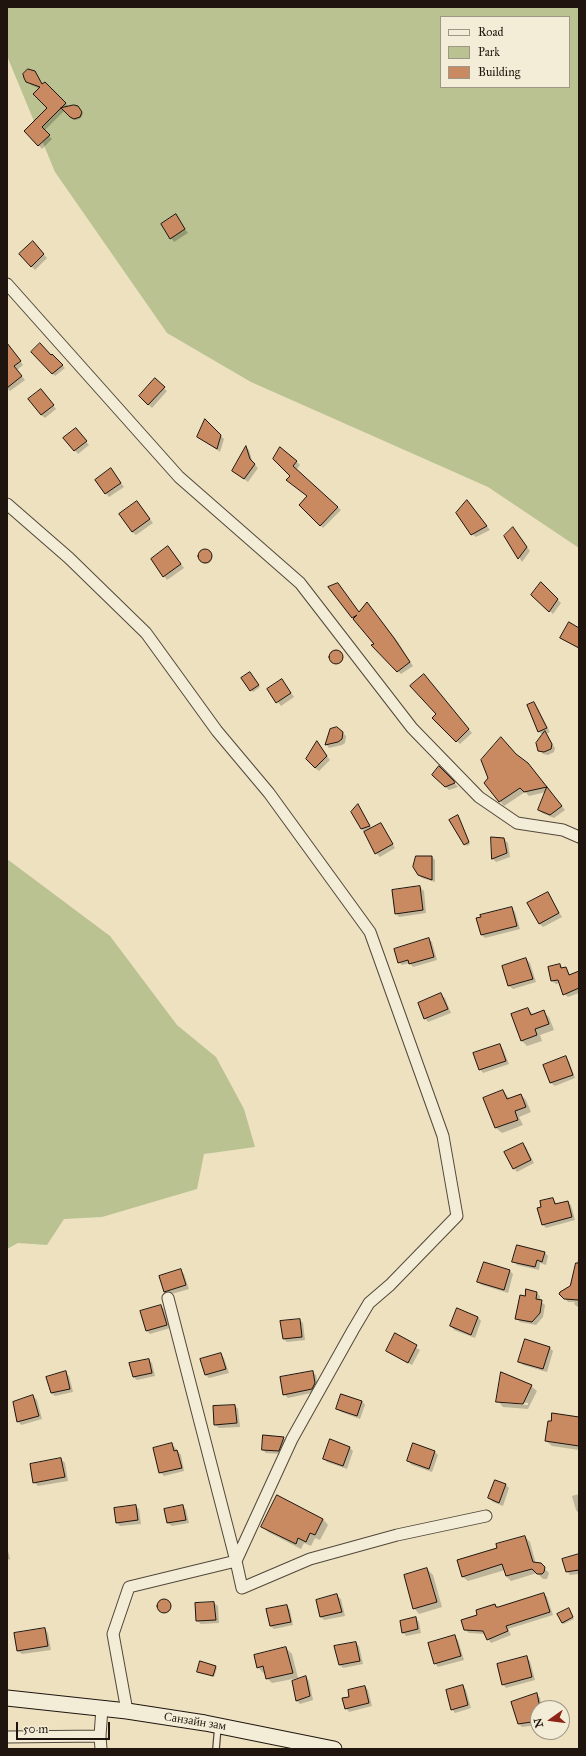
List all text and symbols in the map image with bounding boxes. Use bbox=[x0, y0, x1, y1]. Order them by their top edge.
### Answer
legend bbox=[440, 16, 570, 88]
text: Road bbox=[478, 25, 504, 39]
text: Park bbox=[478, 45, 500, 59]
text: Building bbox=[478, 65, 520, 79]
north arrow bbox=[530, 1700, 570, 1740]
street label: Санзайн зам bbox=[163, 1710, 227, 1734]
scale bar bbox=[18, 1714, 112, 1740]
text: N bbox=[531, 1717, 546, 1729]
text: 50 m bbox=[23, 1722, 48, 1736]

